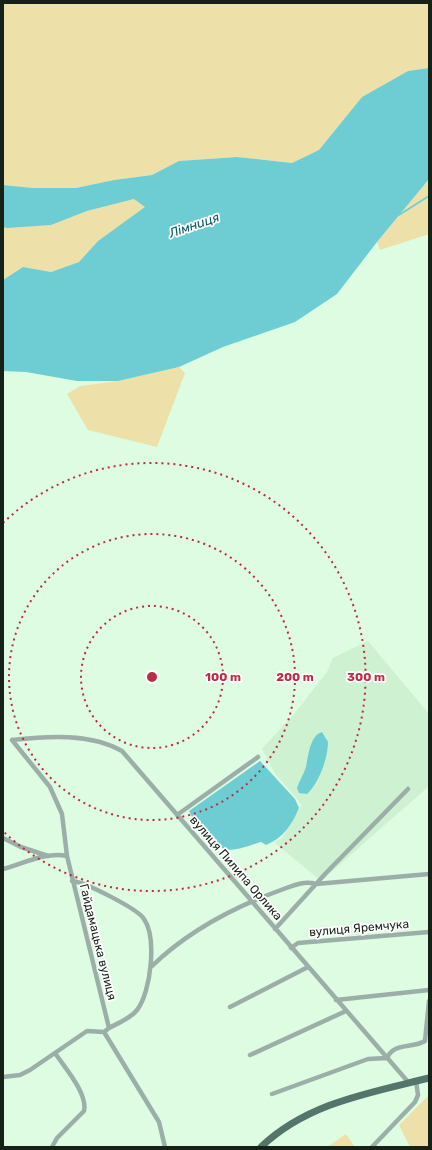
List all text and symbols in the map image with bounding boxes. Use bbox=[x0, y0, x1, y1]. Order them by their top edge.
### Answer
water label: Лімниця bbox=[166, 209, 221, 241]
centre of rings bbox=[145, 670, 159, 684]
text: 100 m bbox=[205, 670, 241, 684]
text: 200 m bbox=[276, 670, 314, 684]
text: 300 m bbox=[347, 670, 385, 684]
street label: вулиця Пилипа Орлика bbox=[187, 813, 285, 923]
street label: Гайдамацька вулиця bbox=[77, 882, 119, 1002]
street label: вулиця Яремчука bbox=[308, 917, 410, 939]

